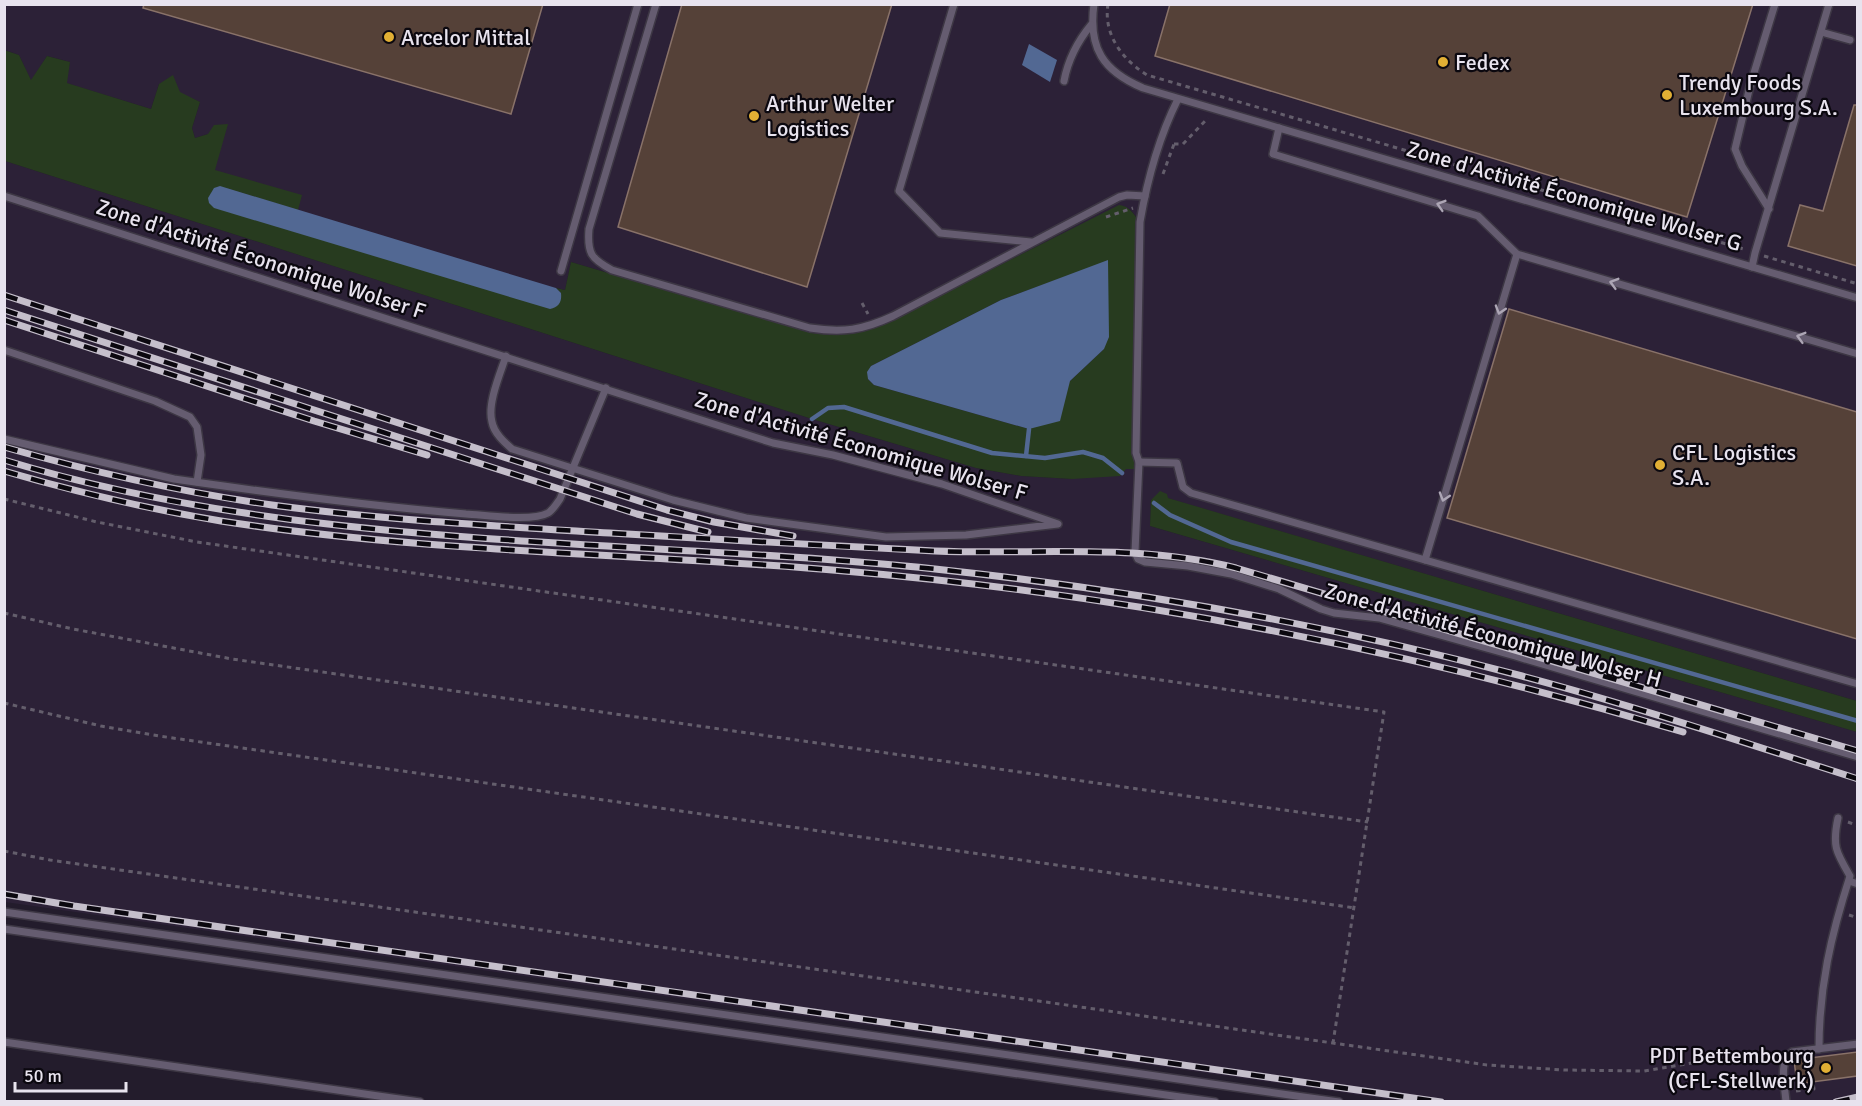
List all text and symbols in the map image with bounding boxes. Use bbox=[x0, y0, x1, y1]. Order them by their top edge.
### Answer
place label: Arcelor Mittal bbox=[401, 24, 531, 51]
marker: Arcelor Mittal bbox=[382, 30, 396, 44]
place label: Fedex bbox=[1455, 49, 1510, 76]
marker: Fedex bbox=[1436, 55, 1450, 69]
place label: Trendy Foods Luxembourg S.A. bbox=[1679, 69, 1838, 121]
marker: Trendy Foods Luxembourg S.A. bbox=[1660, 88, 1674, 102]
place label: Arthur Welter Logistics bbox=[766, 90, 894, 142]
marker: Arthur Welter Logistics bbox=[747, 109, 761, 123]
street label: Zone d'Activité Économique Wolser G bbox=[1403, 135, 1745, 257]
street label: Zone d'Activité Économique Wolser F bbox=[93, 193, 429, 325]
one-way arrow bbox=[1436, 200, 1446, 212]
one-way arrow bbox=[1609, 278, 1620, 290]
one-way arrow bbox=[1495, 304, 1507, 315]
one-way arrow bbox=[1796, 332, 1807, 344]
street label: Zone d'Activité Économique Wolser F bbox=[692, 386, 1030, 506]
place label: CFL Logistics S.A. bbox=[1672, 439, 1796, 491]
marker: CFL Logistics S.A. bbox=[1653, 458, 1667, 472]
one-way arrow bbox=[1439, 491, 1451, 502]
street label: Zone d'Activité Économique Wolser H bbox=[1321, 577, 1665, 693]
place label: PDT Bettembourg (CFL-Stellwerk) bbox=[1649, 1042, 1814, 1094]
scale bar bbox=[15, 1055, 126, 1093]
marker: PDT Bettembourg (CFL-Stellwerk) bbox=[1819, 1061, 1833, 1075]
text: 50 m bbox=[24, 1065, 62, 1087]

